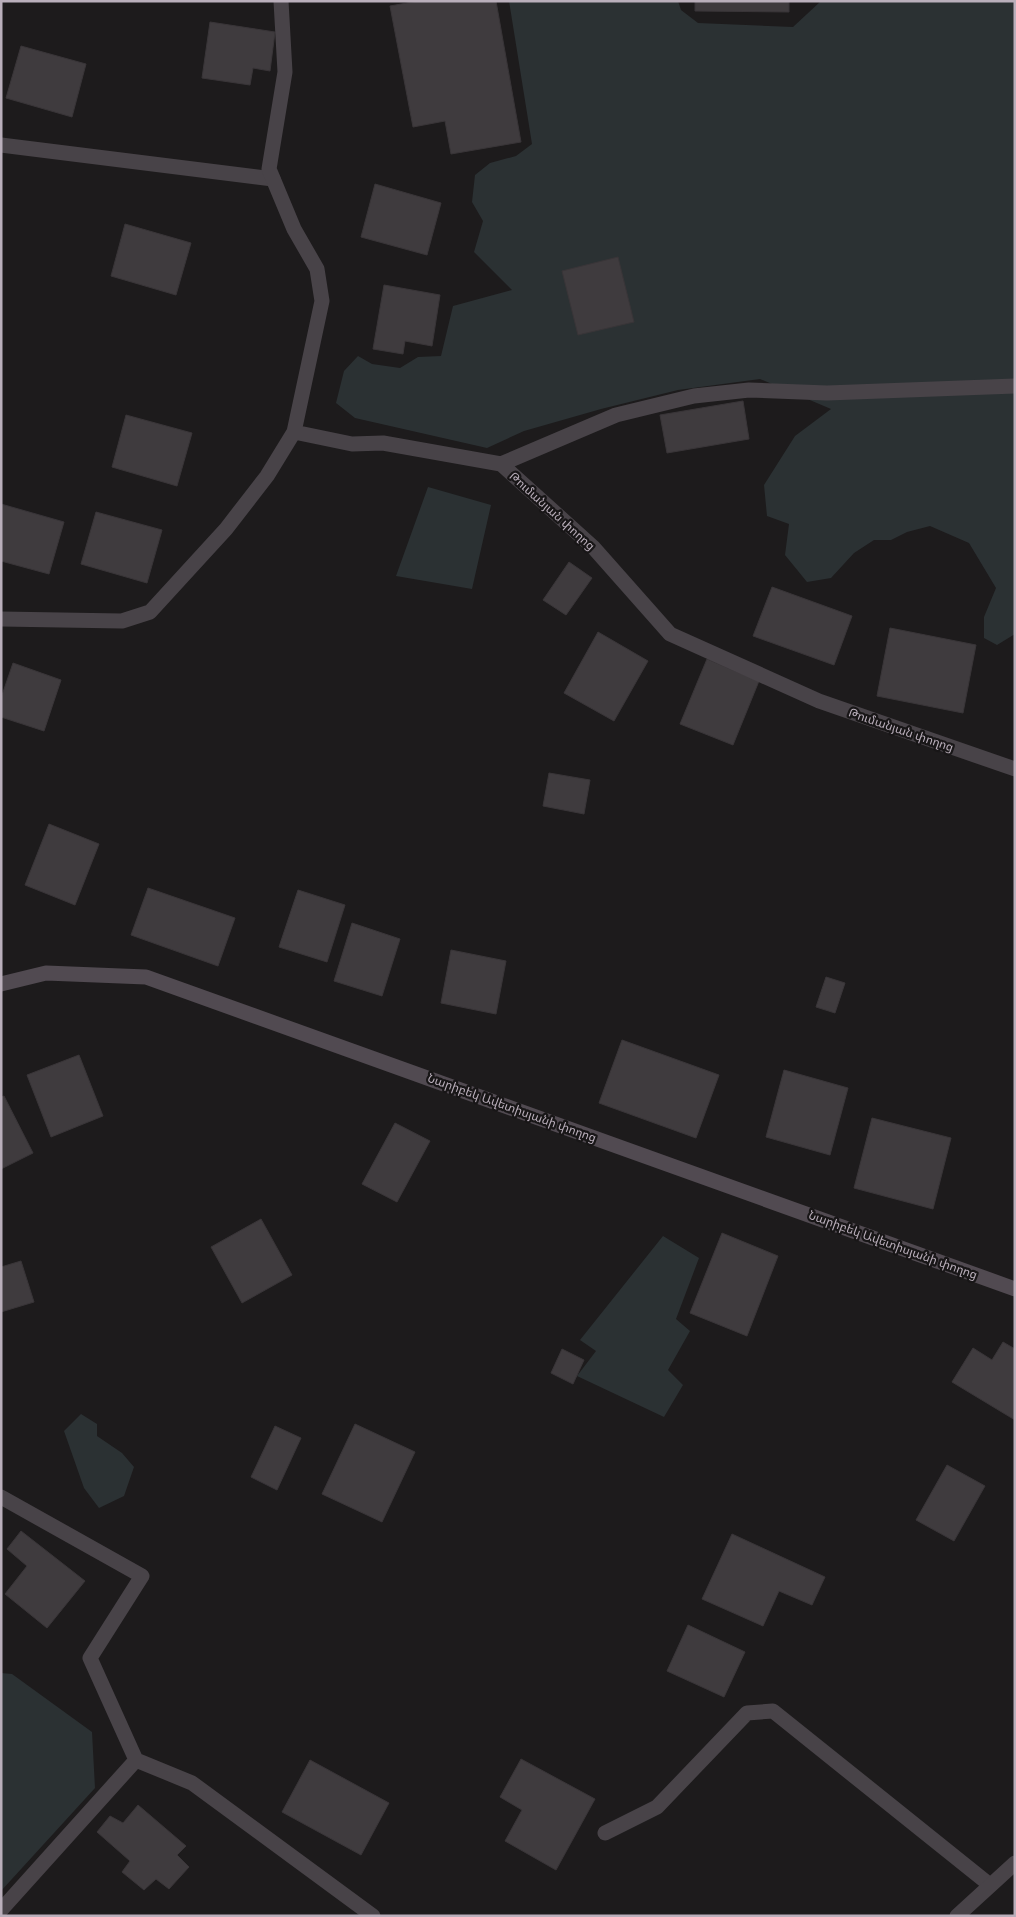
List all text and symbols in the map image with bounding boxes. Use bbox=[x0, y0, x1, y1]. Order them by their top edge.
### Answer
street label: Թումանյան փողոց bbox=[506, 469, 598, 553]
street label: Թումանյան փողոց bbox=[847, 705, 955, 755]
street label: Նարիբեկ Ավետիսյանի փողոց bbox=[426, 1071, 598, 1145]
street label: Նարիբեկ Ավետիսյանի փողոց bbox=[807, 1208, 979, 1282]

